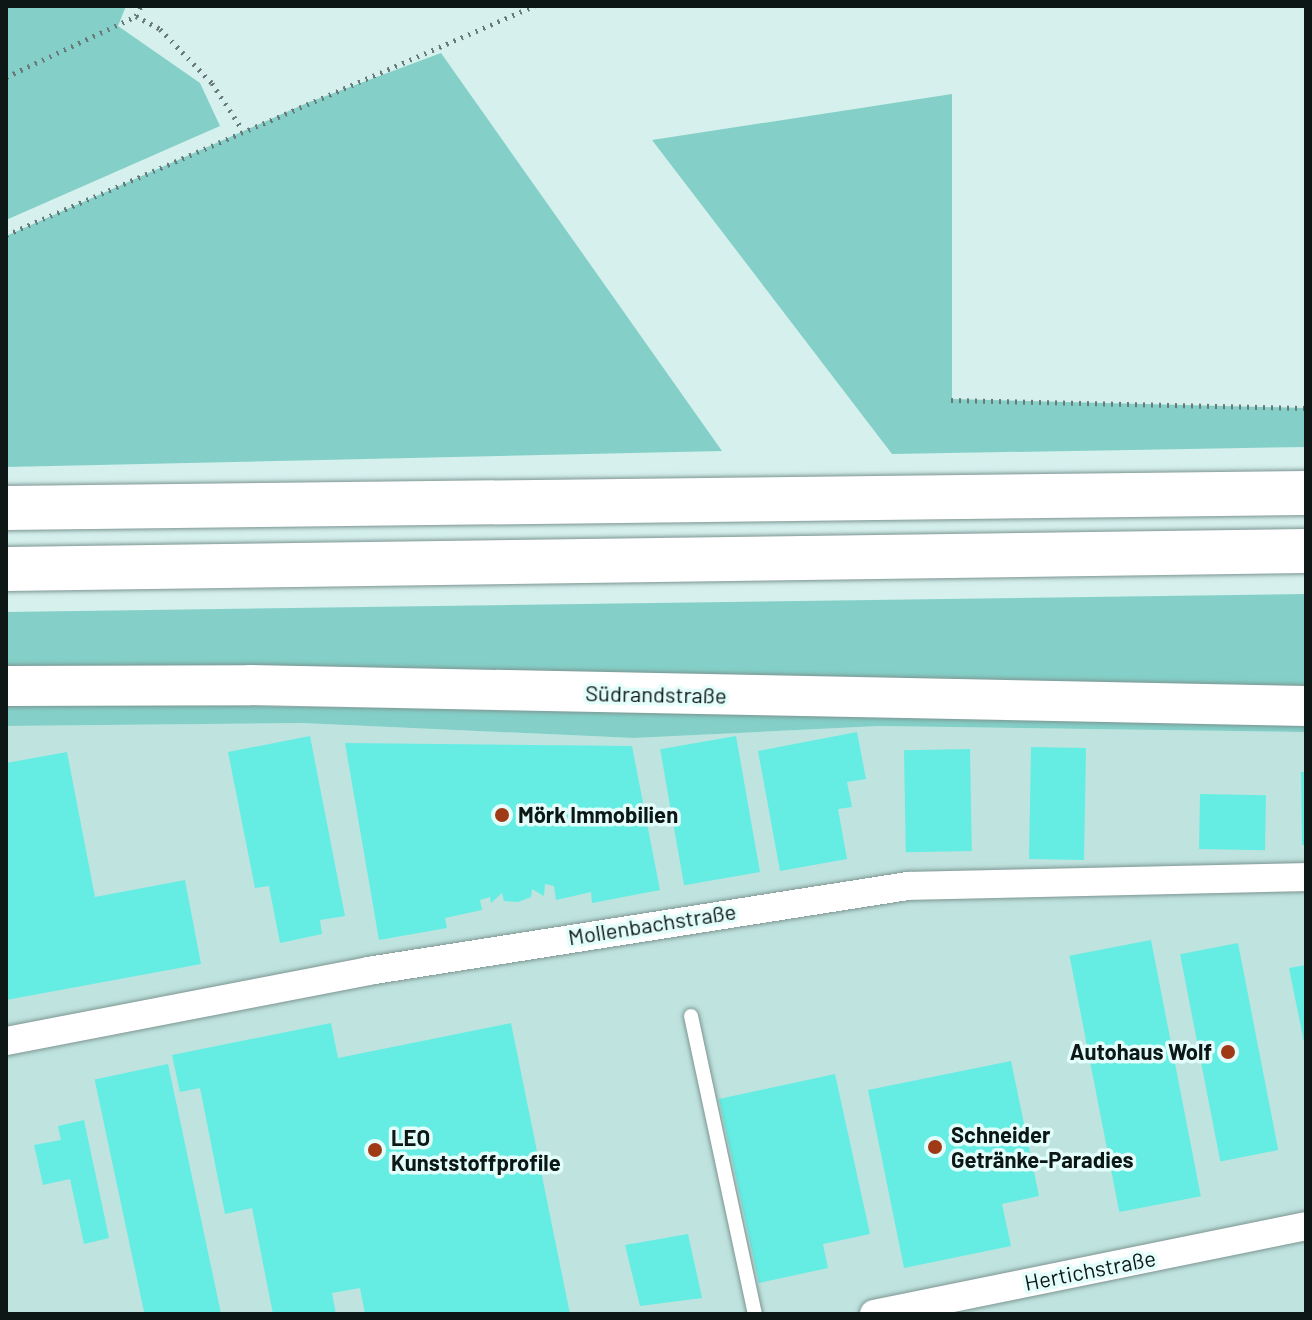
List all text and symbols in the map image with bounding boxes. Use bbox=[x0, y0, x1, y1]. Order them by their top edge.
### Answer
street label: Südrandstraße bbox=[585, 680, 727, 708]
place label: Mörk Immobilien bbox=[518, 802, 678, 828]
marker: Mörk Immobilien bbox=[493, 806, 511, 824]
street label: Mollenbachstraße bbox=[566, 898, 738, 950]
place label: Autohaus Wolf bbox=[1070, 1039, 1212, 1065]
marker: Autohaus Wolf bbox=[1219, 1043, 1237, 1061]
place label: Schneider Getränke-Paradies bbox=[951, 1121, 1134, 1172]
place label: LEO Kunststoffprofile bbox=[391, 1124, 561, 1176]
marker: Schneider Getränke-Paradies bbox=[926, 1138, 944, 1156]
marker: LEO Kunststoffprofile bbox=[366, 1141, 384, 1159]
street label: Hertichstraße bbox=[1022, 1244, 1158, 1296]

